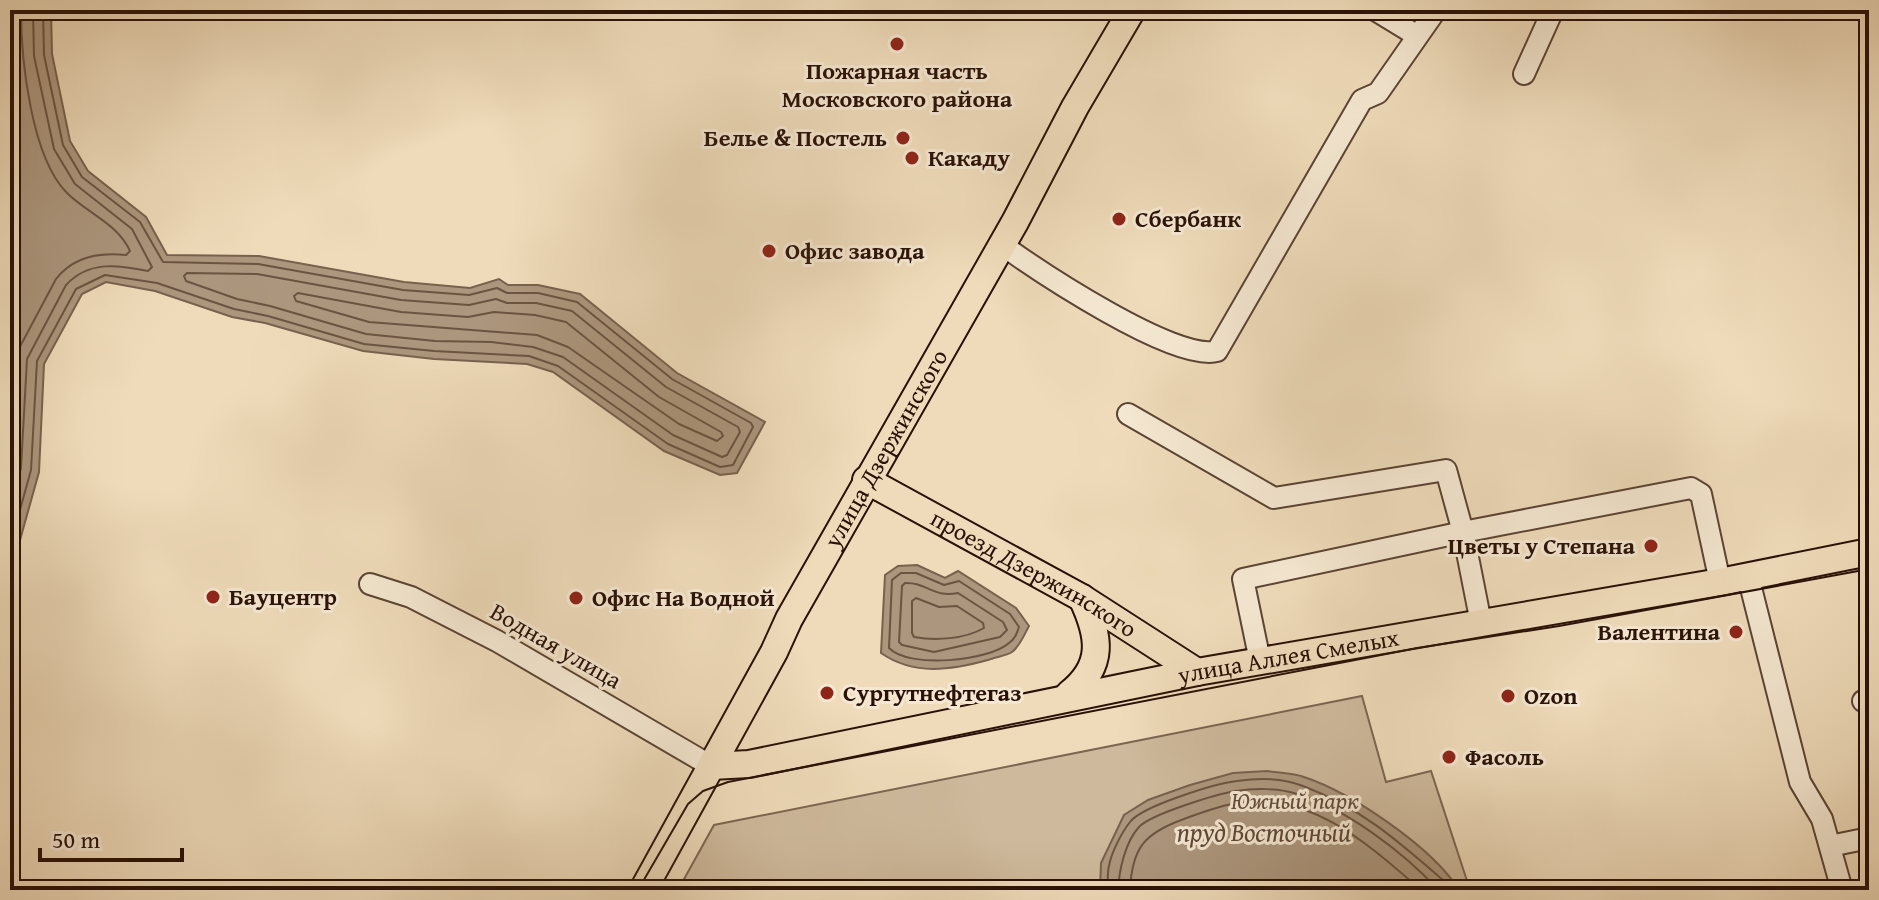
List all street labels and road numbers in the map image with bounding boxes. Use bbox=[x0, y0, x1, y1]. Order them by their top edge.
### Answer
street label: улица Дзержинского bbox=[815, 342, 956, 555]
street label: проезд Дзержинского bbox=[924, 501, 1144, 646]
street label: Водная улица bbox=[484, 594, 629, 698]
street label: улица Аллея Смелых bbox=[1174, 619, 1402, 693]

